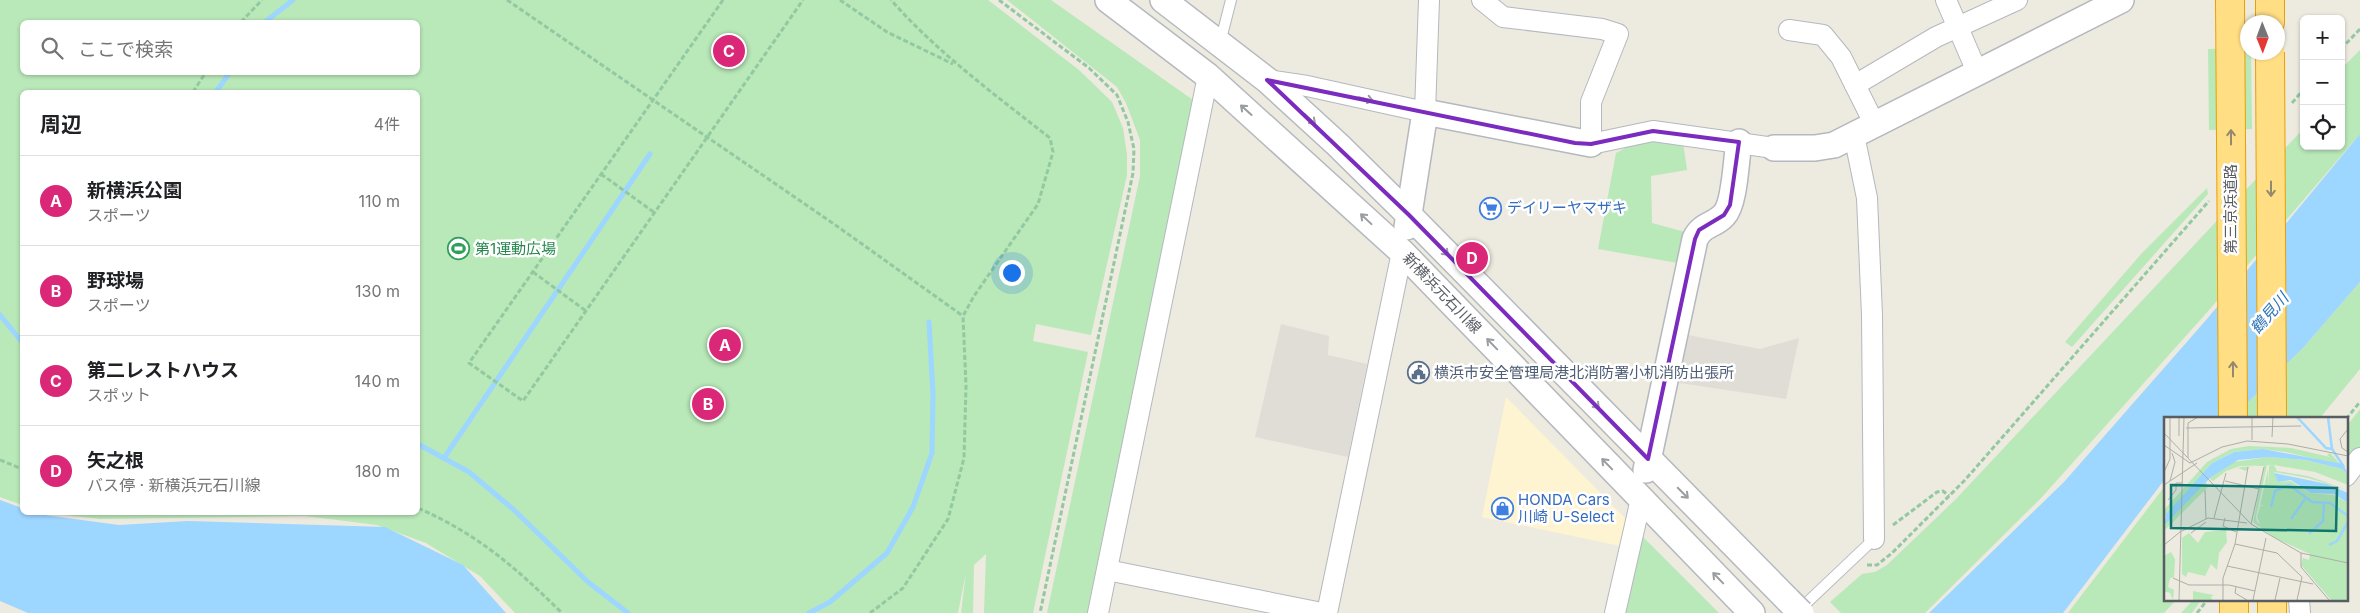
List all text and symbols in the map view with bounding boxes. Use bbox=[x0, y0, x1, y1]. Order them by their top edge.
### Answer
north arrow bbox=[2240, 15, 2285, 60]
map controls bbox=[2300, 15, 2345, 150]
button: + bbox=[2300, 15, 2345, 60]
search box bbox=[20, 20, 420, 75]
pin: C bbox=[713, 32, 745, 70]
icon: search bbox=[38, 34, 66, 62]
text: ここで検索 bbox=[78, 38, 173, 61]
button: − bbox=[2300, 60, 2345, 105]
one-way arrow bbox=[1358, 95, 1374, 104]
one-way arrow bbox=[1240, 104, 1253, 116]
button: locate bbox=[2300, 105, 2345, 150]
text: 周辺 bbox=[40, 112, 82, 137]
one-way arrow bbox=[1303, 113, 1316, 125]
text: 4件 bbox=[374, 114, 400, 134]
one-way arrow bbox=[2226, 129, 2236, 146]
street label: 第三京浜道路 bbox=[2221, 164, 2240, 254]
text: 新横浜公園 bbox=[87, 179, 182, 202]
one-way arrow bbox=[2266, 180, 2276, 196]
text: A bbox=[50, 191, 62, 211]
text: 110 m bbox=[358, 191, 400, 211]
supermarket icon: デイリーヤマザキ bbox=[1479, 196, 1503, 220]
place label: デイリーヤマザキ bbox=[1507, 198, 1627, 217]
text: スポーツ bbox=[87, 205, 151, 225]
one-way arrow bbox=[1360, 213, 1373, 225]
sports icon: 第1運動広場 bbox=[447, 237, 471, 261]
place label: 第1運動広場 bbox=[475, 239, 556, 258]
pin: D bbox=[1456, 239, 1488, 277]
one-way arrow bbox=[1437, 243, 1449, 256]
street label: 新横浜元石川線 bbox=[1399, 248, 1486, 337]
your location bbox=[999, 260, 1025, 286]
text: 野球場 bbox=[87, 269, 144, 292]
text: B bbox=[51, 281, 61, 301]
text: 130 m bbox=[355, 281, 400, 301]
water label: 鶴見川 bbox=[2246, 287, 2294, 338]
text: スポーツ bbox=[87, 295, 151, 315]
pin: A bbox=[709, 326, 741, 364]
one-way arrow bbox=[1486, 338, 1498, 350]
text: 第二レストハウス bbox=[87, 359, 239, 382]
public building icon: 横浜市安全管理局港北消防署小机消防出張所 bbox=[1406, 361, 1430, 385]
one-way arrow bbox=[2228, 362, 2238, 378]
place label: 横浜市安全管理局港北消防署小机消防出張所 bbox=[1434, 363, 1734, 382]
text: C bbox=[50, 371, 62, 391]
text: 140 m bbox=[355, 371, 400, 391]
text: スポット bbox=[87, 385, 151, 405]
pin: B bbox=[692, 385, 724, 423]
one-way arrow bbox=[1588, 397, 1600, 409]
inset map bbox=[2164, 417, 2348, 600]
text: 矢之根 bbox=[87, 449, 144, 472]
one-way arrow bbox=[1601, 457, 1613, 470]
text: D bbox=[50, 461, 62, 481]
text: 180 m bbox=[355, 461, 400, 481]
text: バス停 · 新横浜元石川線 bbox=[87, 475, 261, 495]
one-way arrow bbox=[1677, 487, 1689, 499]
place label: HONDA Cars 川崎 U-Select bbox=[1518, 490, 1615, 526]
shop icon: HONDA Cars 川崎 U-Select bbox=[1490, 497, 1514, 521]
one-way arrow bbox=[1712, 572, 1724, 584]

